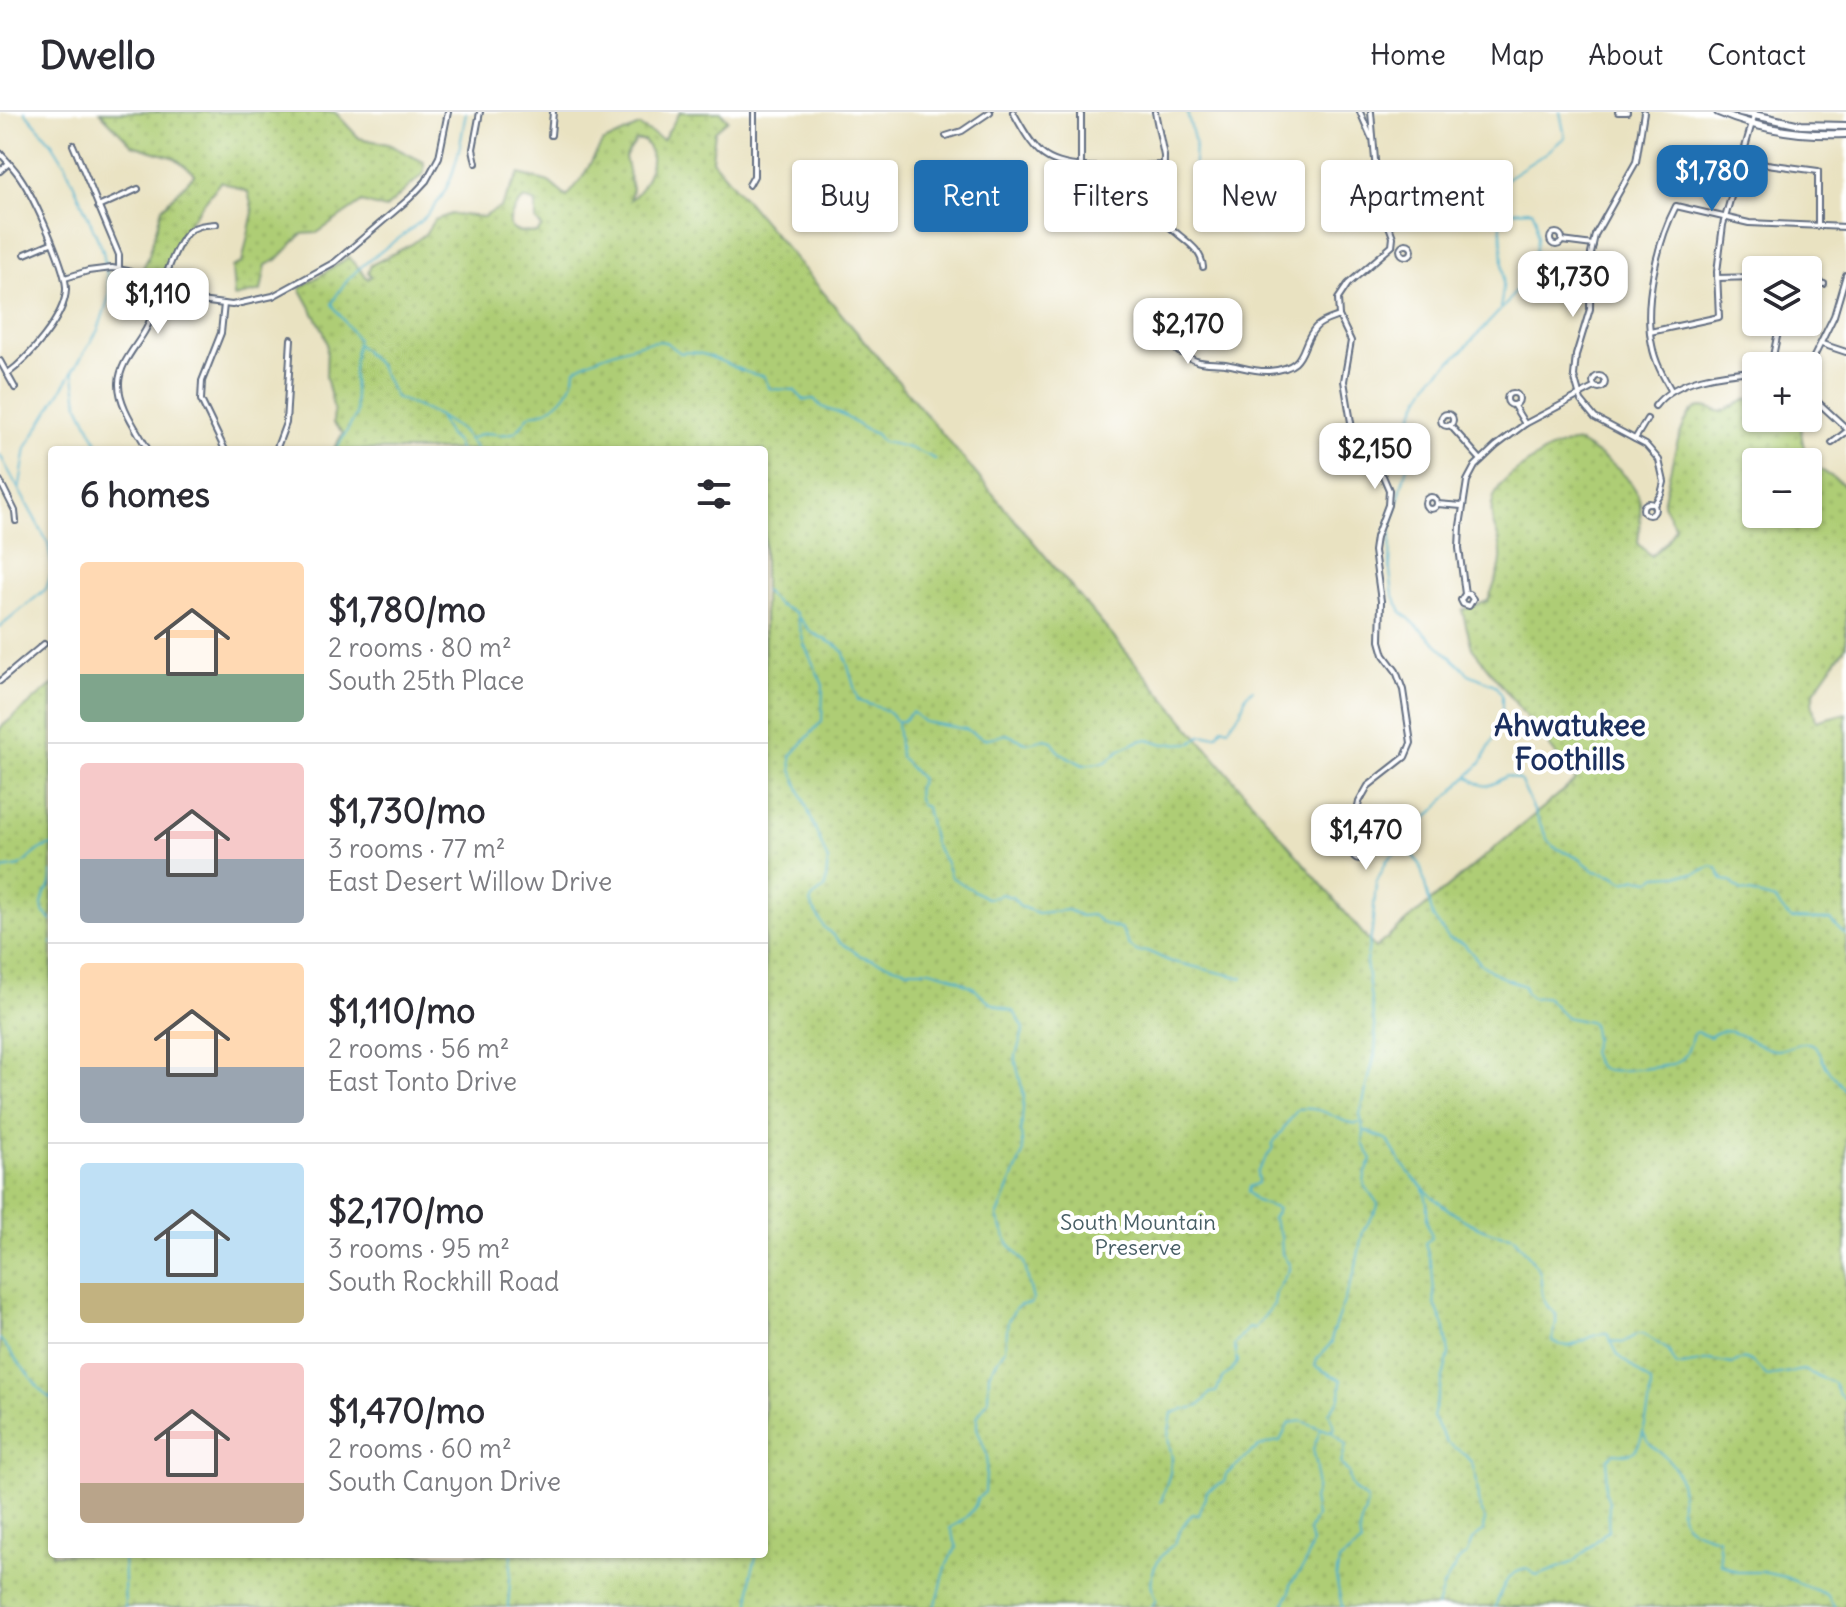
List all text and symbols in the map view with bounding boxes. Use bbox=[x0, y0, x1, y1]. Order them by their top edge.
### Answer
text: Dwello bbox=[40, 32, 156, 79]
text: Home bbox=[1370, 37, 1446, 73]
text: Map bbox=[1490, 37, 1544, 73]
text: About bbox=[1588, 37, 1663, 73]
text: Contact bbox=[1707, 37, 1806, 73]
pin: $1,780 bbox=[1647, 145, 1777, 213]
text: $1,780 bbox=[1675, 154, 1749, 187]
chip: Buy bbox=[792, 160, 898, 232]
chip: Rent bbox=[914, 160, 1028, 232]
chip: Filters bbox=[1044, 160, 1177, 232]
chip: New bbox=[1193, 160, 1305, 232]
chip: Apartment bbox=[1321, 160, 1513, 232]
pin: $1,730 bbox=[1508, 251, 1638, 319]
map controls bbox=[1742, 256, 1822, 528]
button: layers bbox=[1742, 256, 1822, 336]
text: $1,730 bbox=[1536, 260, 1610, 293]
pin: $1,110 bbox=[93, 268, 223, 336]
text: $1,110 bbox=[125, 277, 191, 310]
pin: $2,170 bbox=[1123, 298, 1253, 366]
text: $2,170 bbox=[1151, 307, 1225, 340]
button: + bbox=[1742, 352, 1822, 432]
pin: $2,150 bbox=[1310, 423, 1440, 491]
text: $2,150 bbox=[1337, 432, 1413, 465]
button: − bbox=[1742, 448, 1822, 528]
icon: filters bbox=[692, 472, 736, 516]
text: 6 homes bbox=[80, 473, 210, 516]
text: $1,780/mo bbox=[328, 588, 486, 631]
icon: home bbox=[144, 594, 240, 690]
text: 2 rooms · 80 m² bbox=[328, 631, 512, 664]
text: South 25th Place bbox=[328, 664, 524, 697]
district label: Ahwatukee Foothills bbox=[1494, 706, 1646, 778]
text: $1,730/mo bbox=[328, 789, 486, 832]
icon: home bbox=[144, 795, 240, 891]
pin: $1,470 bbox=[1301, 804, 1431, 872]
text: $1,470 bbox=[1329, 813, 1403, 846]
text: 3 rooms · 77 m² bbox=[328, 832, 506, 865]
text: East Desert Willow Drive bbox=[328, 865, 612, 898]
text: $1,110/mo bbox=[328, 989, 475, 1032]
icon: home bbox=[144, 995, 240, 1091]
text: 2 rooms · 56 m² bbox=[328, 1032, 509, 1065]
text: East Tonto Drive bbox=[328, 1065, 517, 1098]
text: $2,170/mo bbox=[328, 1189, 484, 1232]
icon: home bbox=[144, 1195, 240, 1291]
park label: South Mountain Preserve bbox=[1060, 1208, 1216, 1261]
text: 3 rooms · 95 m² bbox=[328, 1232, 510, 1265]
text: South Rockhill Road bbox=[328, 1265, 559, 1298]
text: $1,470/mo bbox=[328, 1389, 485, 1432]
icon: home bbox=[144, 1395, 240, 1491]
text: 2 rooms · 60 m² bbox=[328, 1432, 512, 1465]
text: South Canyon Drive bbox=[328, 1465, 561, 1498]

